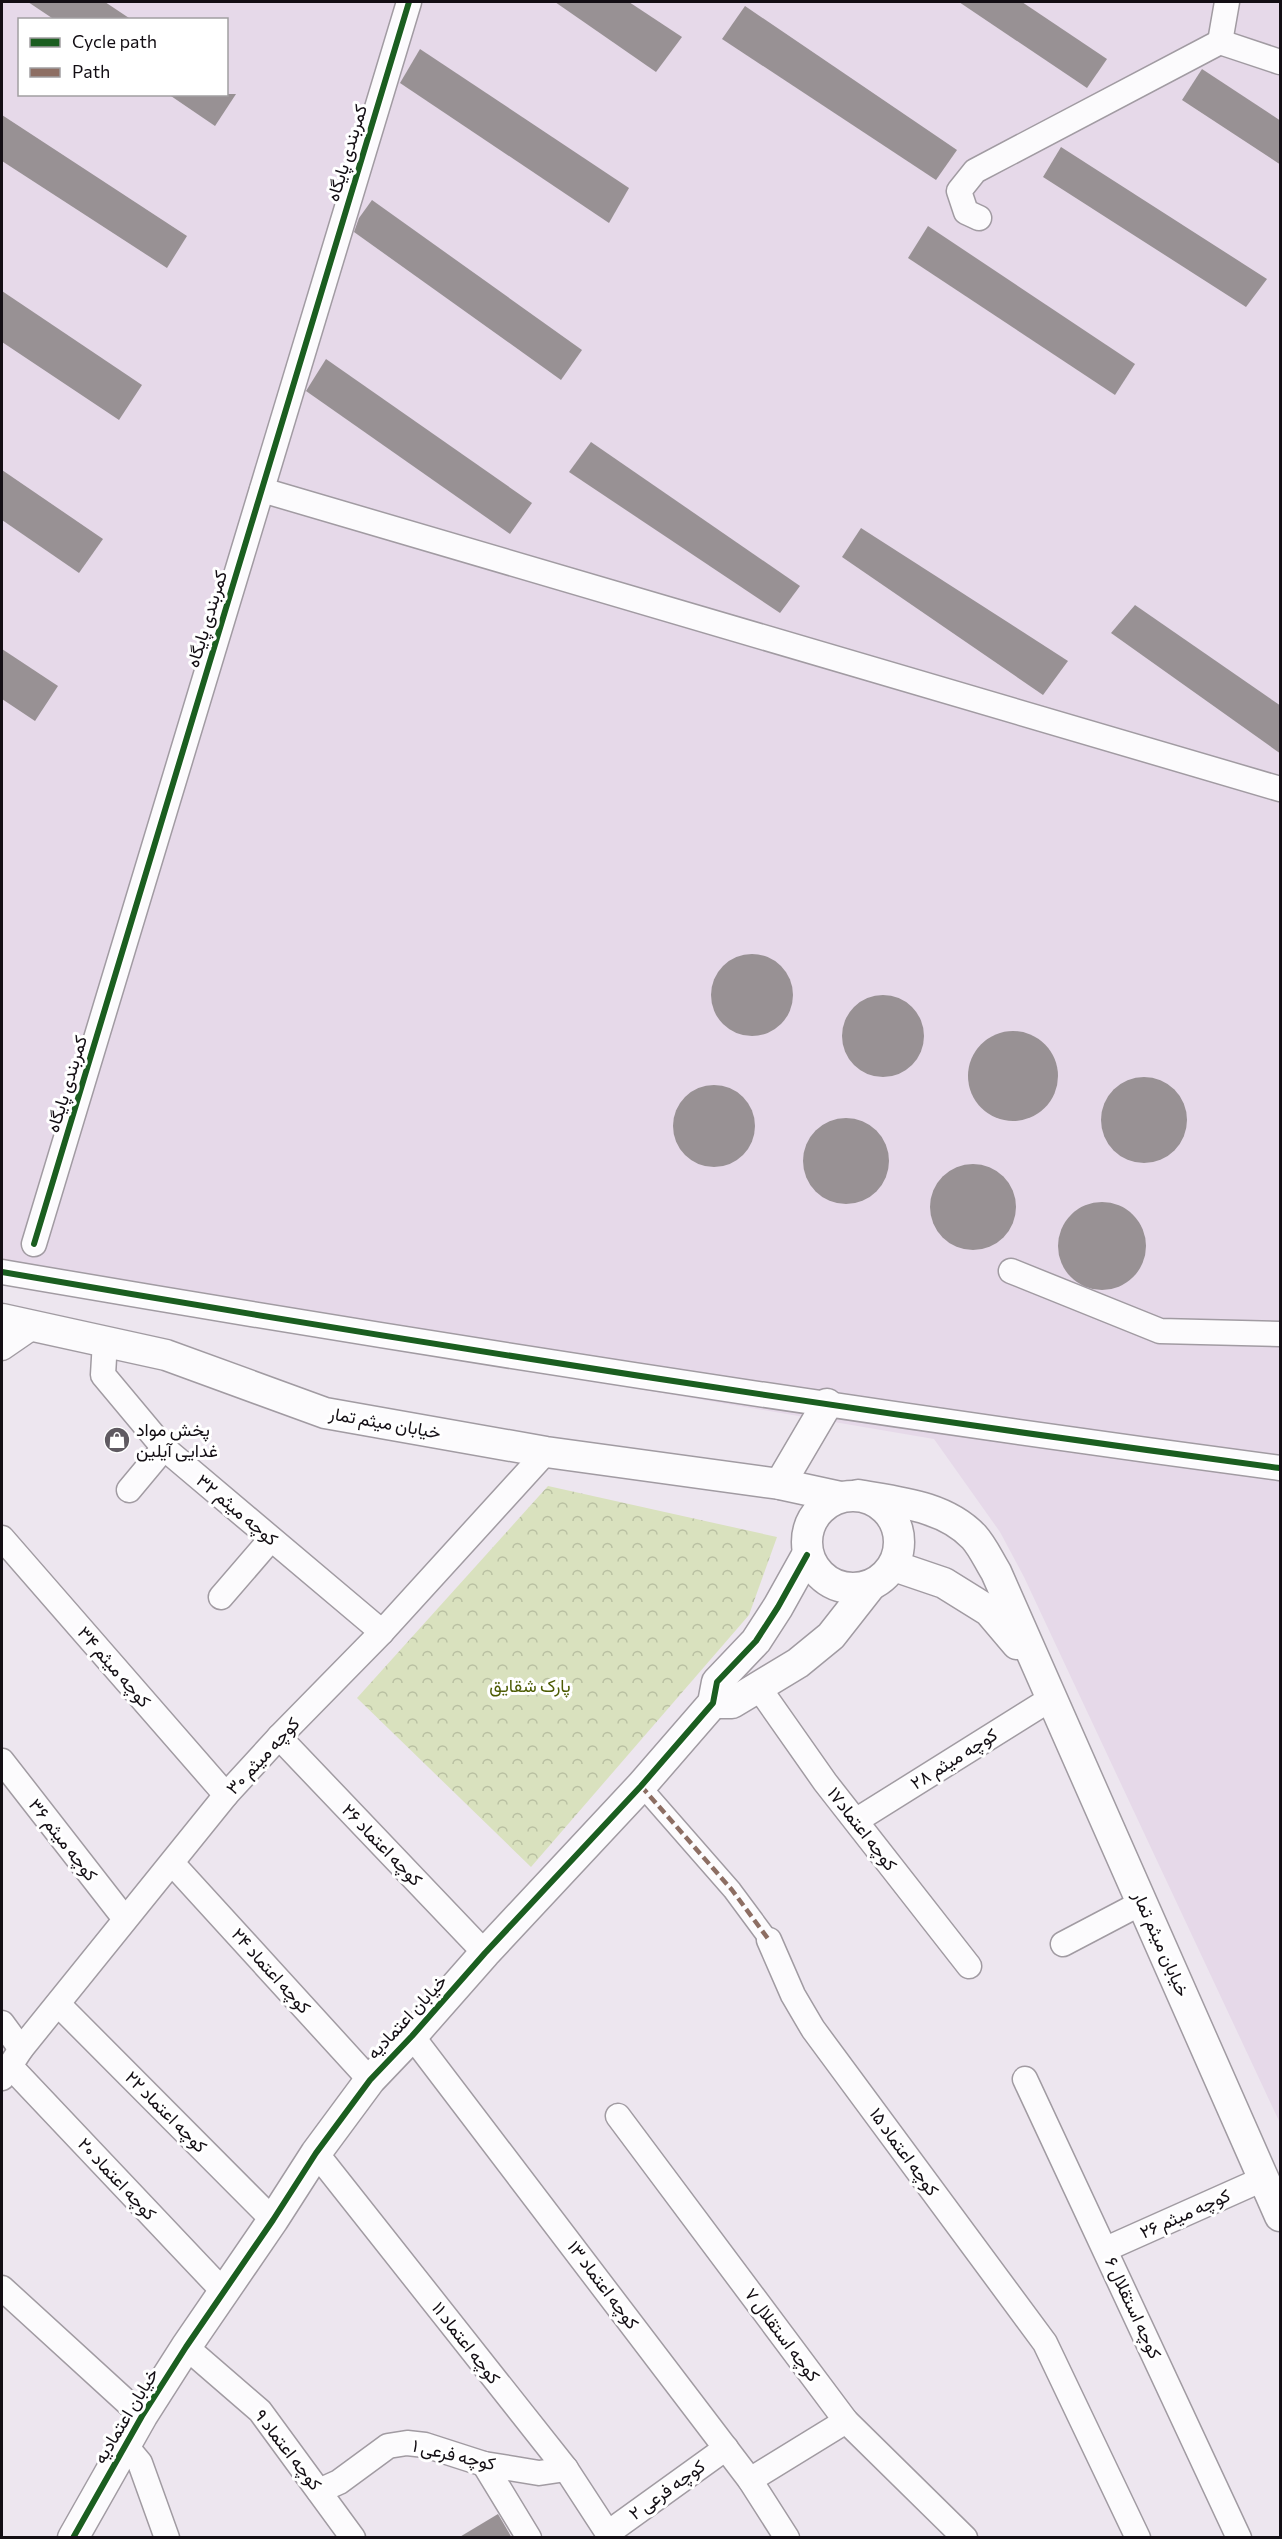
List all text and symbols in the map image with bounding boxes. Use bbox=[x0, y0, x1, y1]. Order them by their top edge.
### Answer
legend bbox=[18, 18, 228, 96]
text: Cycle path bbox=[72, 30, 157, 52]
text: Path bbox=[72, 60, 110, 82]
street label: کمربندی پایگاه bbox=[321, 102, 373, 204]
street label: کمربندی پایگاه bbox=[181, 568, 233, 670]
street label: کمربندی پایگاه bbox=[41, 1033, 93, 1135]
street label: خیابان میثم تمار bbox=[326, 1401, 443, 1445]
place label: پخش مواد غدایی آیلین bbox=[136, 1418, 218, 1462]
shop icon: پخش مواد غدایی آیلین bbox=[102, 1425, 132, 1455]
street label: کوچه میثم ۳۲ bbox=[191, 1469, 283, 1551]
street label: کوچه میثم ۳۴ bbox=[72, 1621, 156, 1713]
park label: پارک شقایق bbox=[489, 1674, 571, 1698]
street label: کوچه میثم ۳۰ bbox=[221, 1712, 305, 1800]
street label: کوچه میثم ۲۸ bbox=[906, 1723, 1002, 1795]
street label: کوچه اعتماد۱۷ bbox=[822, 1782, 902, 1876]
street label: کوچه میثم ۳۶ bbox=[23, 1794, 103, 1886]
street label: کوچه اعتماد ۲۶ bbox=[337, 1798, 427, 1892]
street label: خیابان میثم تمار bbox=[1127, 1887, 1195, 2001]
street label: کوچه اعتماد ۲۴ bbox=[226, 1923, 316, 2019]
street label: خیابان اعتمادیه bbox=[362, 1969, 451, 2063]
street label: کوچه اعتماد ۲۲ bbox=[120, 2066, 212, 2158]
street label: کوچه اعتماد ۱۵ bbox=[864, 2103, 944, 2201]
street label: کوچه اعتماد ۲۰ bbox=[72, 2132, 162, 2226]
street label: کوچه میثم ۲۶ bbox=[1136, 2183, 1234, 2245]
street label: کوچه اعتماد ۱۳ bbox=[562, 2236, 644, 2334]
street label: کوچه استقلال ۶ bbox=[1099, 2253, 1167, 2363]
street label: کوچه استقلال ۷ bbox=[739, 2283, 825, 2387]
street label: کوچه اعتماد ۱۱ bbox=[426, 2297, 506, 2389]
street label: خیابان اعتمادیه bbox=[88, 2364, 162, 2467]
street label: کوچه اعتماد ۹ bbox=[249, 2405, 327, 2495]
street label: کوچه فرعی ۱ bbox=[410, 2434, 498, 2476]
street label: کوچه فرعی ۲ bbox=[624, 2454, 710, 2526]

